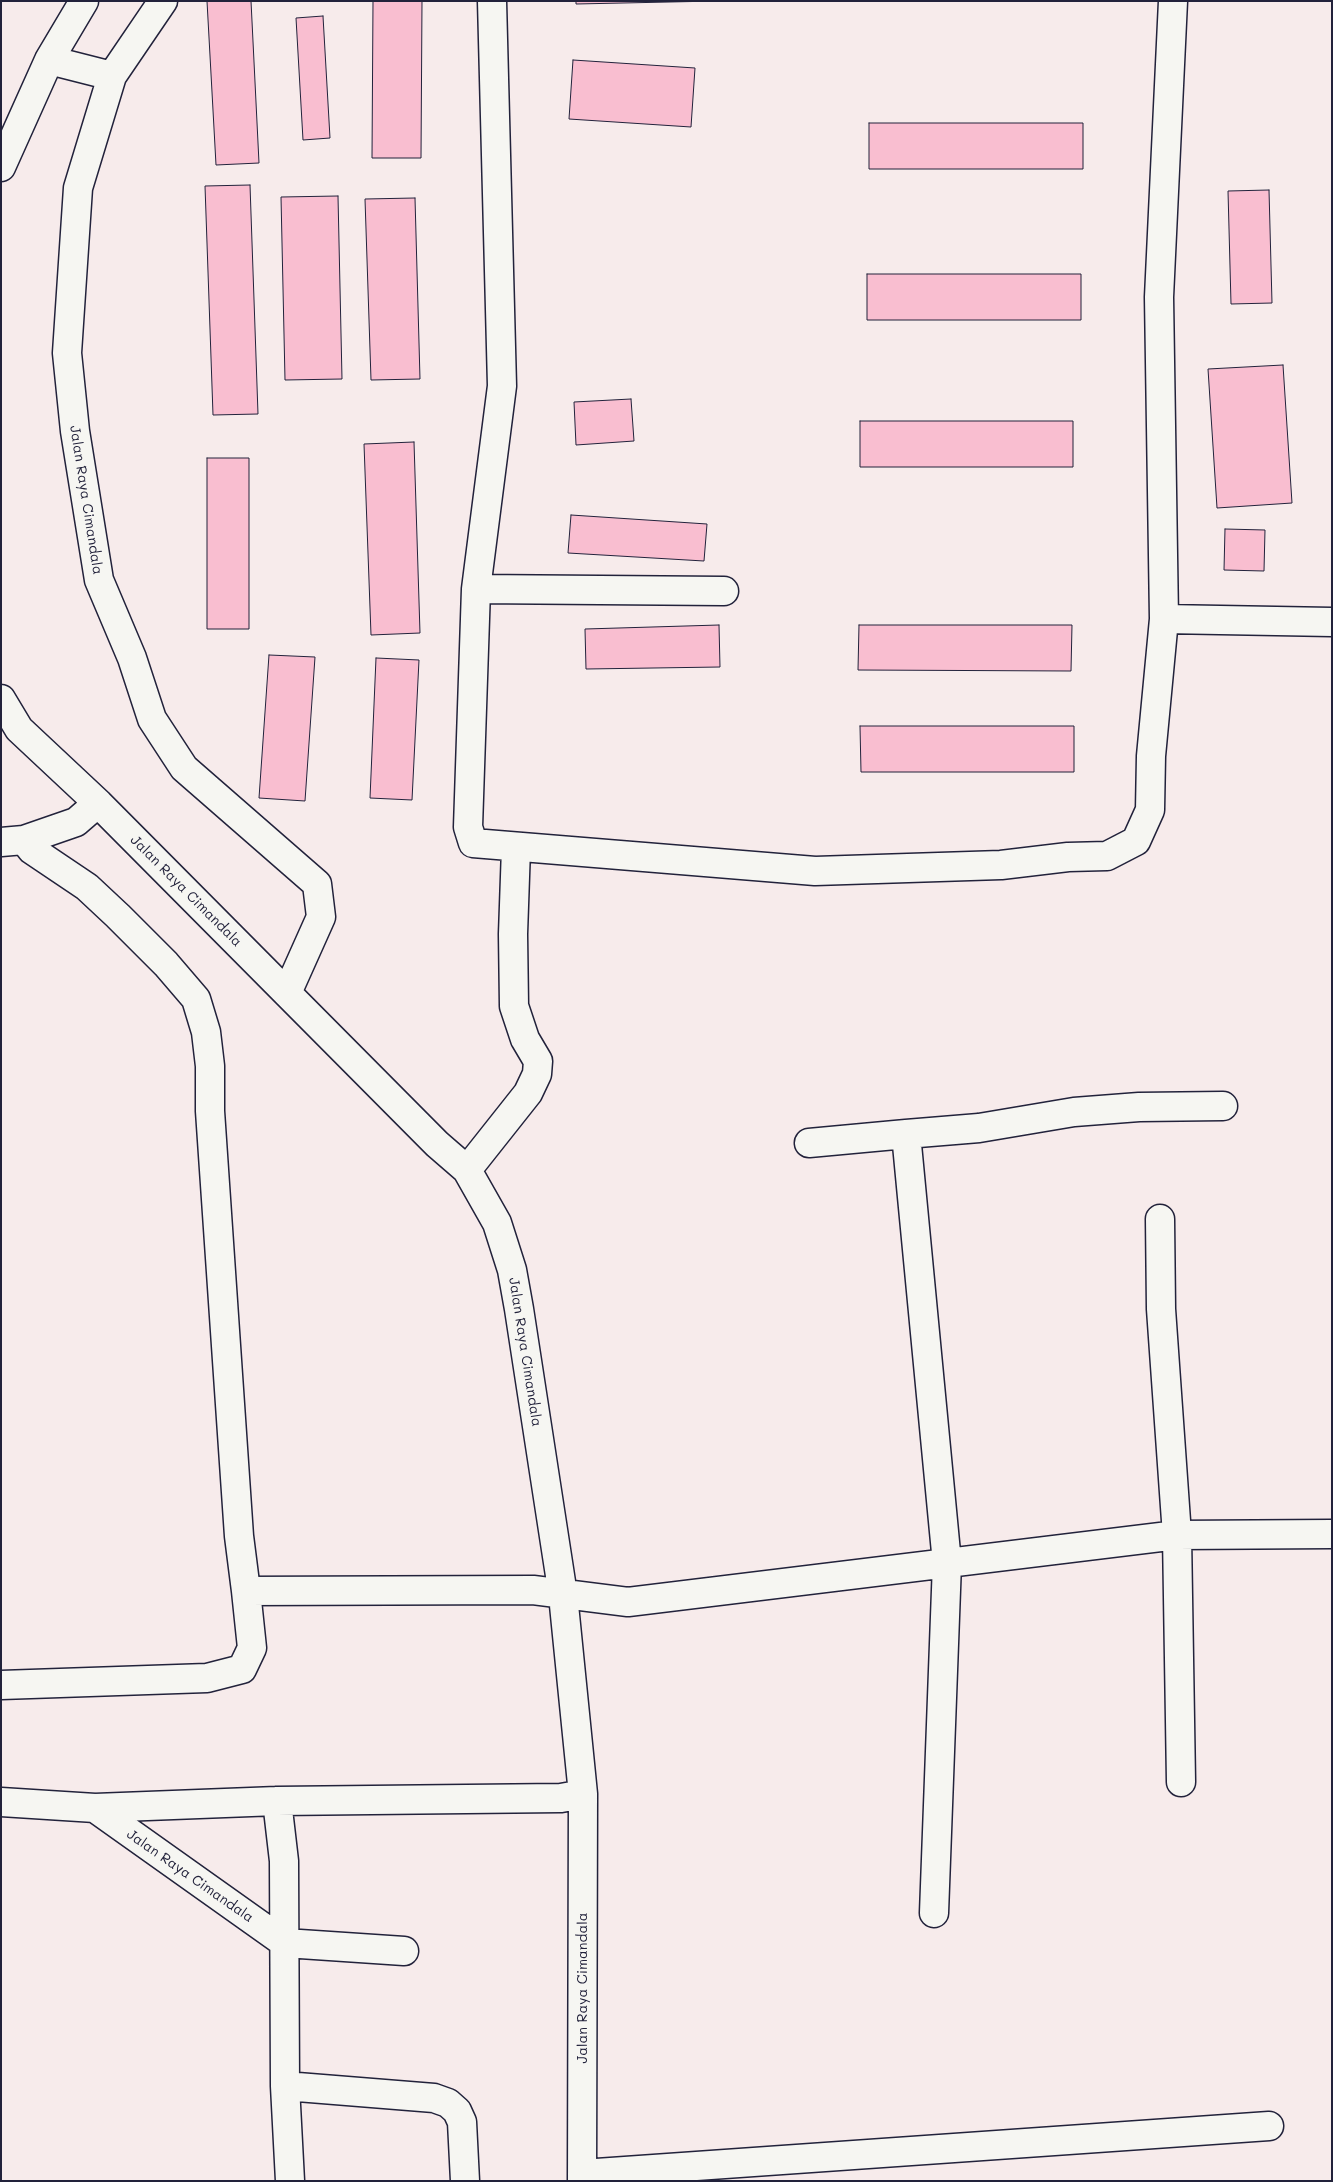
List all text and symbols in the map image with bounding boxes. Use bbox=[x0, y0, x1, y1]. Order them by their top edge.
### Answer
street label: Jalan Raya Cimandala bbox=[66, 424, 106, 576]
street label: Jalan Raya Cimandala bbox=[127, 832, 245, 950]
street label: Jalan Raya Cimandala bbox=[505, 1276, 545, 1428]
street label: Jalan Raya Cimandala bbox=[123, 1826, 257, 1926]
street label: Jalan Raya Cimandala bbox=[575, 1913, 591, 2063]

